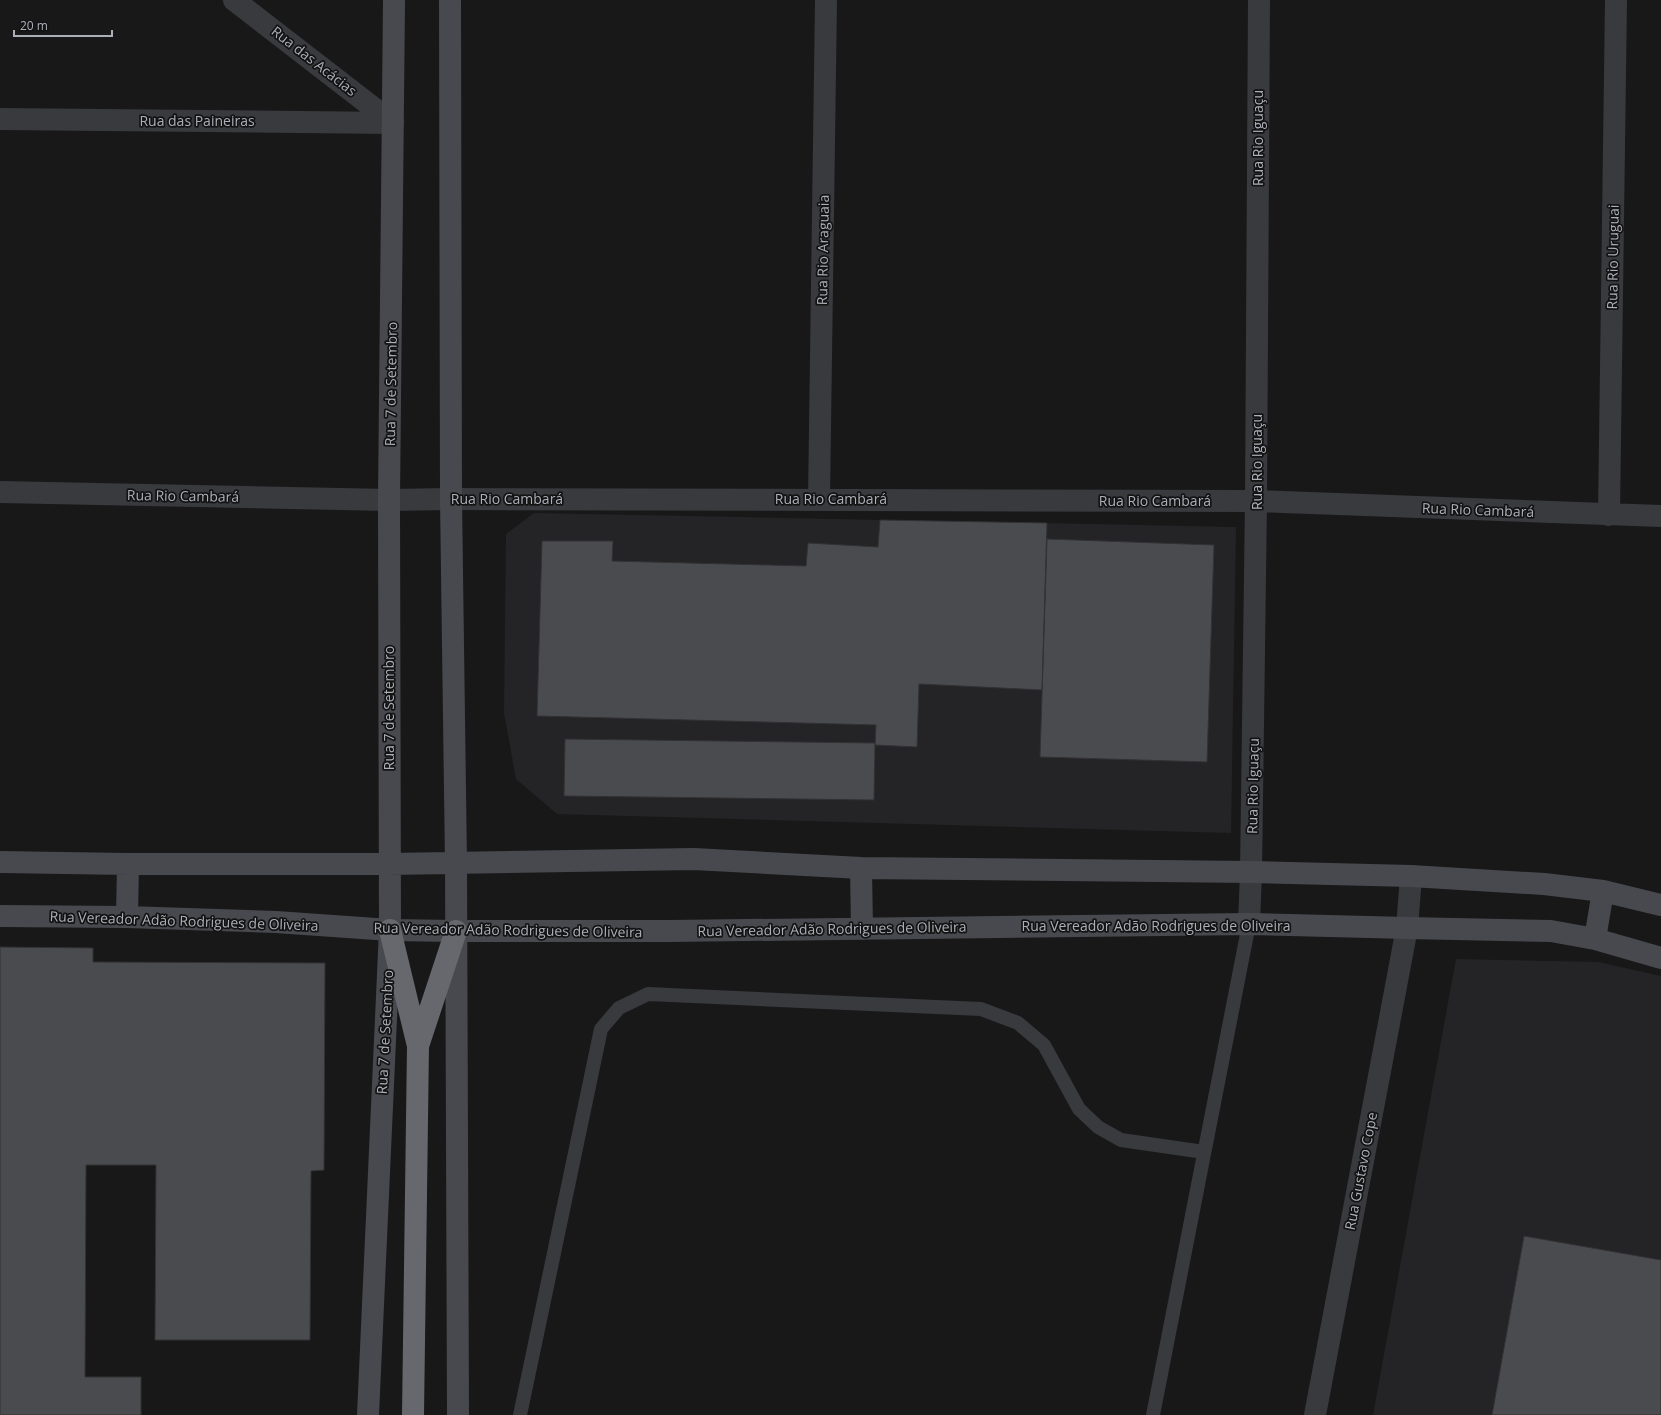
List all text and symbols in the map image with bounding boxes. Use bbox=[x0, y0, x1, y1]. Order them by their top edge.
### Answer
scale bar bbox=[14, 12, 112, 38]
text: 20 m bbox=[20, 17, 48, 34]
street label: Rua das Acácias bbox=[268, 21, 361, 100]
street label: Rua Rio Iguaçu bbox=[1248, 90, 1267, 186]
street label: Rua das Paineiras bbox=[139, 111, 255, 130]
street label: Rua Rio Araguaia bbox=[812, 195, 833, 305]
street label: Rua Rio Uruguai bbox=[1602, 204, 1623, 310]
street label: Rua 7 de Setembro bbox=[380, 322, 401, 446]
street label: Rua Rio Iguaçu bbox=[1247, 414, 1266, 510]
street label: Rua Rio Cambará bbox=[127, 485, 239, 506]
street label: Rua Rio Cambará bbox=[451, 489, 563, 508]
street label: Rua Rio Cambará bbox=[775, 489, 887, 508]
street label: Rua Rio Cambará bbox=[1099, 491, 1211, 510]
street label: Rua Rio Cambará bbox=[1422, 498, 1534, 521]
street label: Rua 7 de Setembro bbox=[379, 646, 398, 770]
street label: Rua Rio Iguaçu bbox=[1242, 738, 1263, 834]
street label: Rua Vereador Adão Rodrigues de Oliveira bbox=[49, 906, 319, 935]
street label: Rua Vereador Adão Rodrigues de Oliveira bbox=[1022, 916, 1290, 935]
street label: Rua Vereador Adão Rodrigues de Oliveira bbox=[697, 917, 967, 940]
street label: Rua Vereador Adão Rodrigues de Oliveira bbox=[373, 918, 643, 941]
street label: Rua 7 de Setembro bbox=[372, 969, 397, 1095]
street label: Rua Gustavo Cope bbox=[1340, 1110, 1381, 1231]

